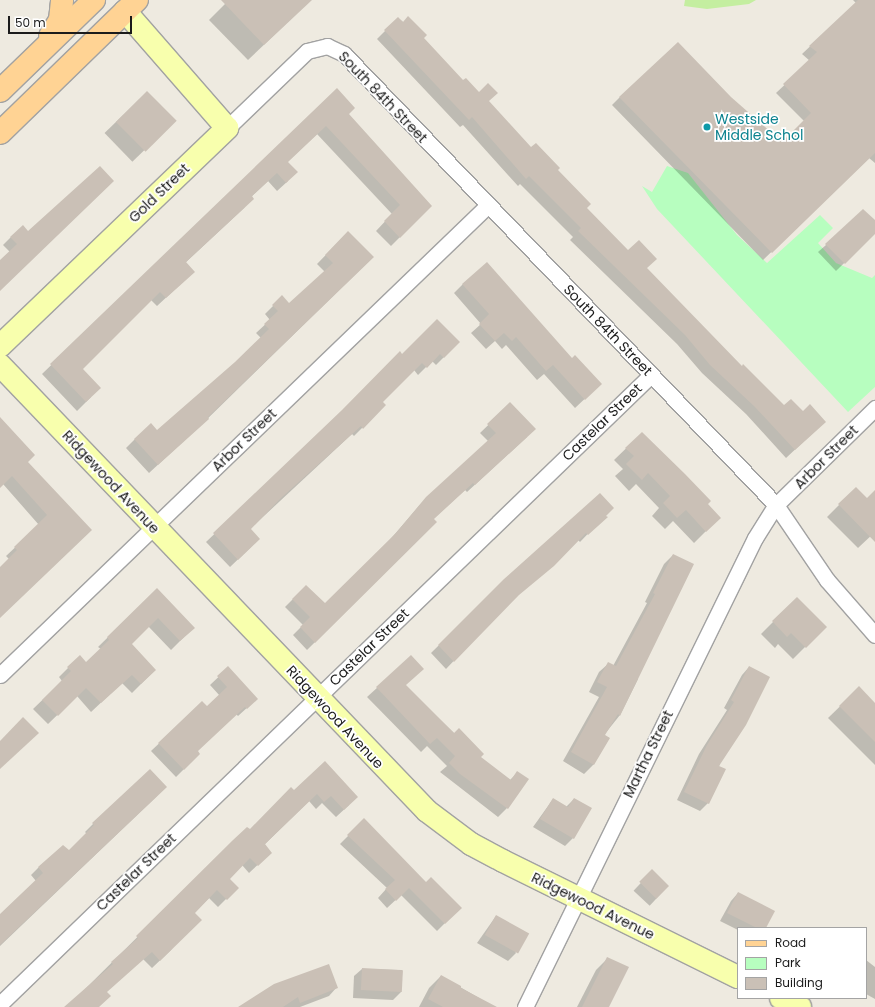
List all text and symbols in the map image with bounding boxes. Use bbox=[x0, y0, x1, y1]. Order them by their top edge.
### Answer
scale bar bbox=[10, 8, 134, 34]
text: 50 m bbox=[15, 14, 46, 31]
street label: South 84th Street bbox=[335, 48, 431, 146]
place label: Westside Middle Schol bbox=[715, 111, 803, 144]
marker: Westside Middle Schol bbox=[702, 122, 712, 132]
street label: Gold Street bbox=[125, 160, 193, 226]
street label: South 84th Street bbox=[560, 281, 656, 379]
street label: Castelar Street bbox=[559, 380, 645, 464]
street label: Arbor Street bbox=[208, 405, 280, 475]
street label: Arbor Street bbox=[791, 422, 861, 492]
street label: Ridgewood Avenue bbox=[59, 427, 163, 537]
street label: Castelar Street bbox=[326, 605, 412, 689]
street label: Ridgewood Avenue bbox=[283, 662, 387, 772]
street label: Martha Street bbox=[620, 708, 676, 800]
street label: Castelar Street bbox=[93, 830, 179, 914]
street label: Ridgewood Avenue bbox=[529, 869, 657, 943]
legend bbox=[737, 927, 867, 999]
text: Road bbox=[775, 934, 806, 951]
text: Park bbox=[775, 954, 801, 971]
text: Building bbox=[775, 974, 823, 991]

